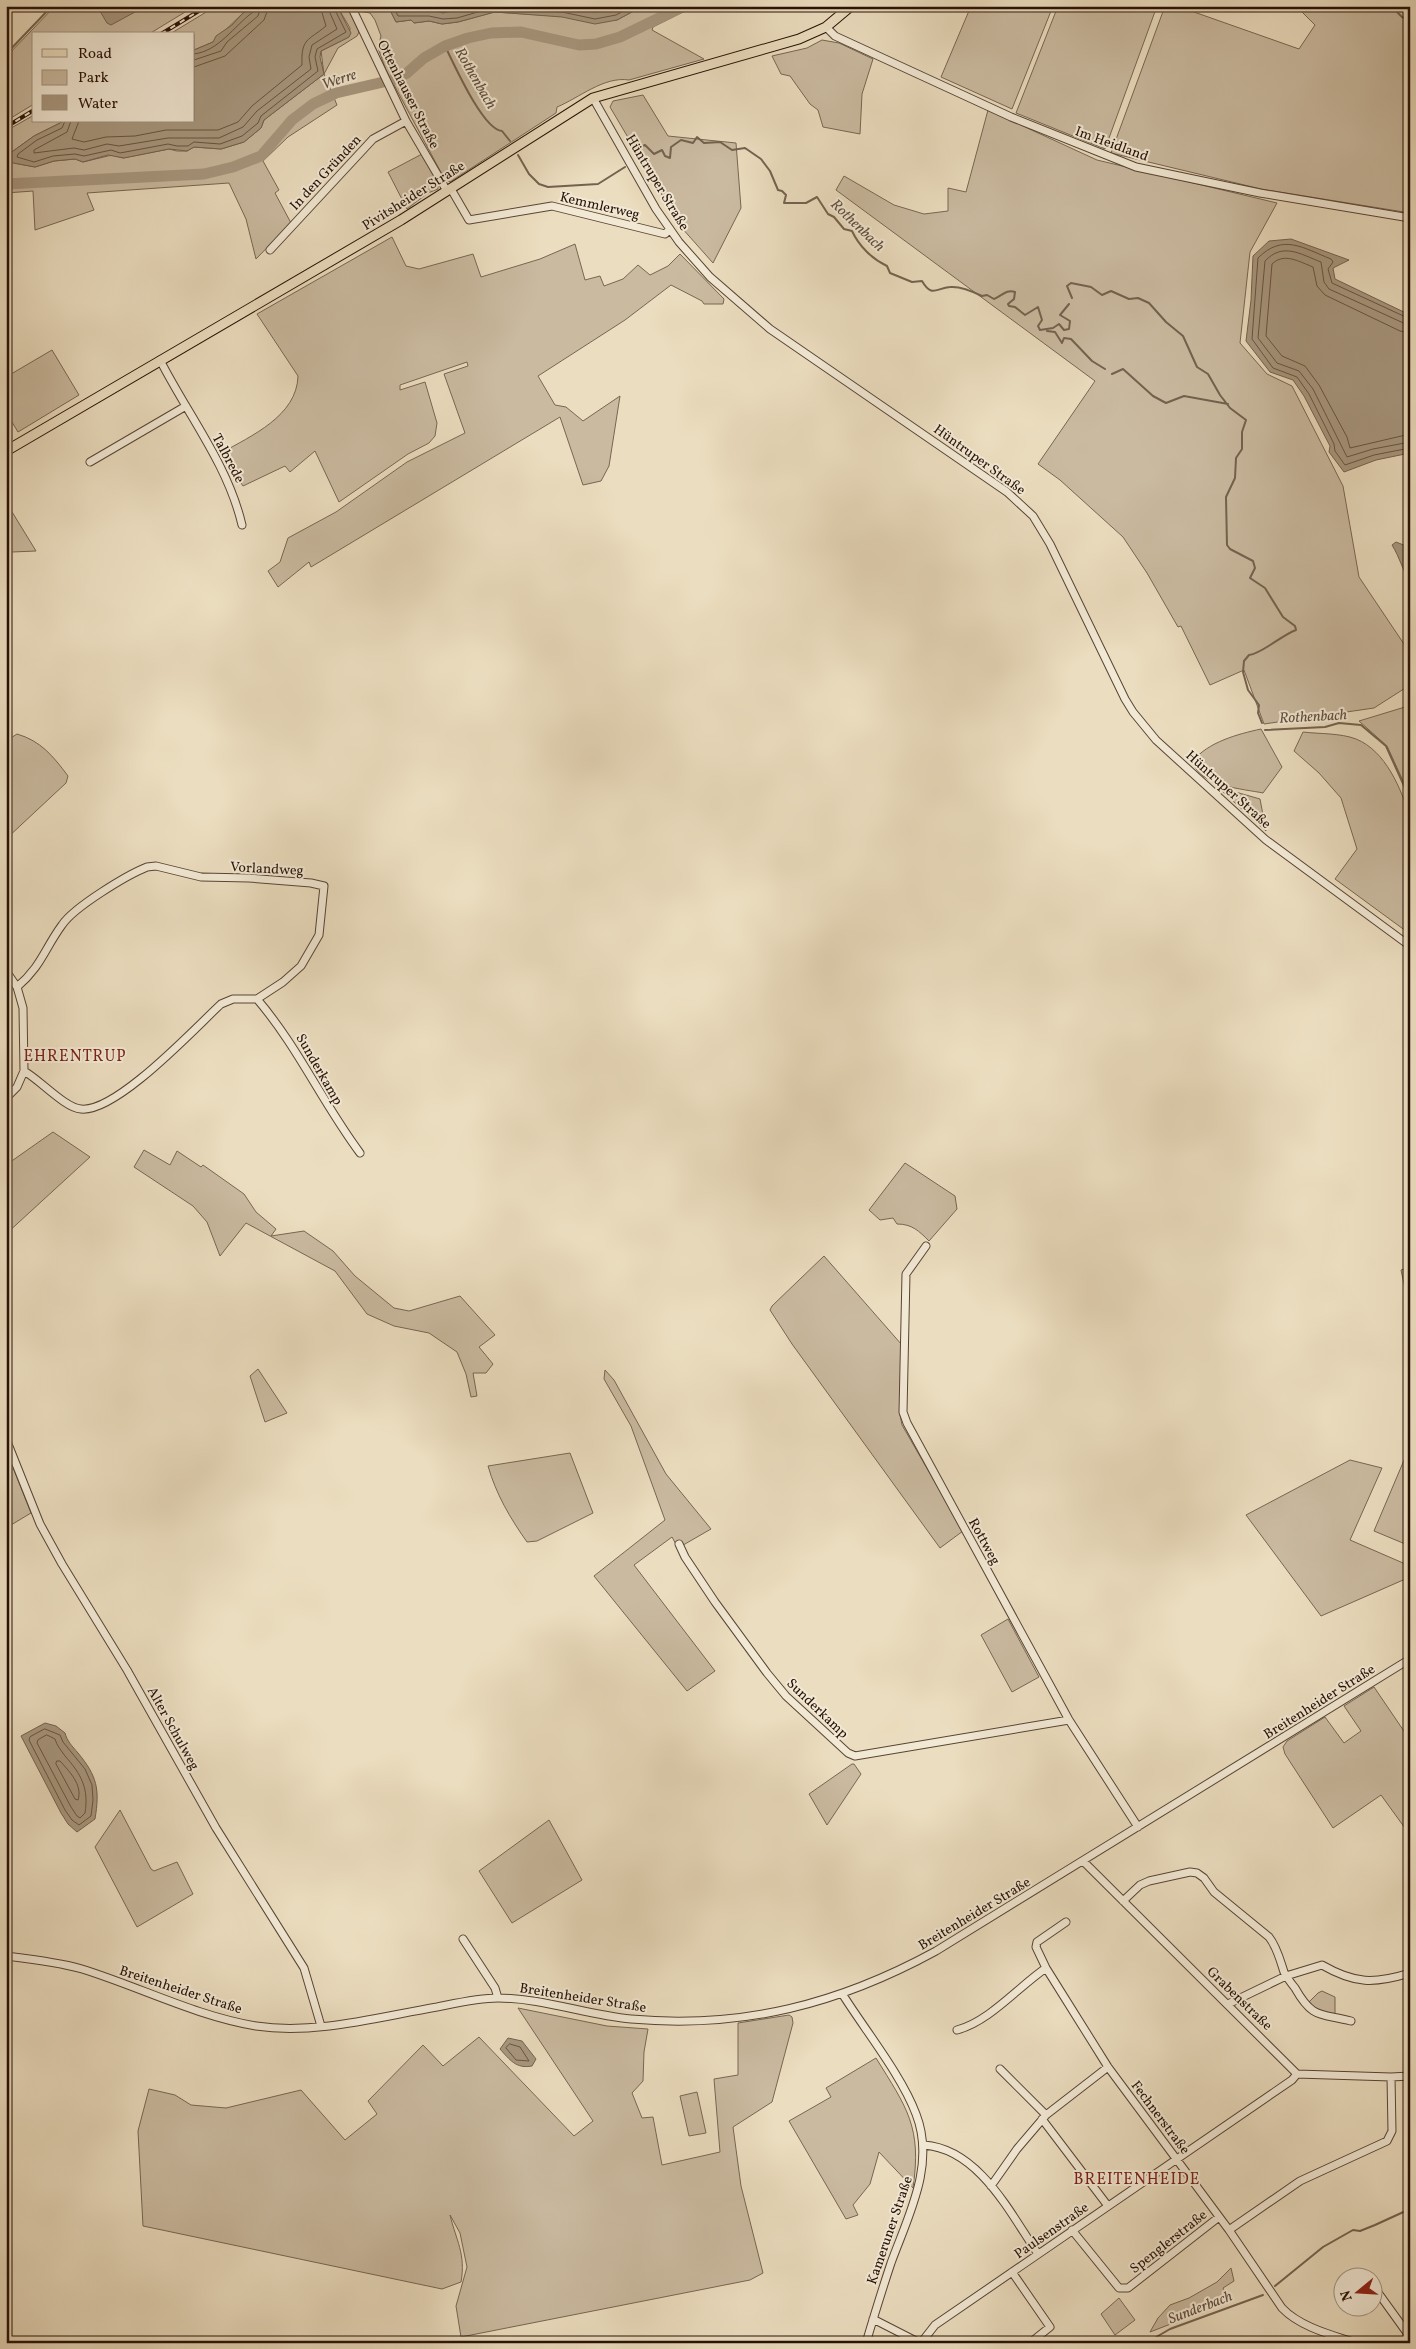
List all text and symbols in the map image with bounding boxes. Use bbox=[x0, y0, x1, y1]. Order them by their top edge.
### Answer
legend bbox=[32, 32, 195, 122]
street label: Ottenhauser Straße bbox=[372, 37, 443, 153]
text: Road bbox=[78, 44, 112, 65]
water label: Rothenbach bbox=[449, 44, 501, 114]
water label: Werre bbox=[319, 65, 360, 96]
text: Park bbox=[78, 68, 109, 89]
text: Water bbox=[78, 94, 118, 115]
street label: Im Heidland bbox=[1072, 122, 1151, 167]
street label: In den Gründen bbox=[286, 131, 366, 215]
street label: Hüntruper Straße bbox=[620, 131, 693, 235]
street label: Pivitsheider Straße bbox=[359, 157, 469, 236]
street label: Kemmlerweg bbox=[558, 188, 642, 225]
water label: Rothenbach bbox=[825, 195, 889, 257]
street label: Hüntruper Straße bbox=[929, 420, 1029, 500]
street label: Talbrede bbox=[207, 431, 249, 487]
water label: Rothenbach bbox=[1278, 705, 1348, 730]
street label: Hüntruper Straße bbox=[1181, 746, 1275, 834]
street label: Vorlandweg bbox=[230, 858, 304, 881]
street label: Sunderkamp bbox=[291, 1031, 347, 1109]
district label: EHRENTRUP bbox=[23, 1046, 127, 1068]
street label: Rottweg bbox=[963, 1515, 1004, 1569]
street label: Breitenheider Straße bbox=[1260, 1660, 1379, 1744]
street label: Sunderkamp bbox=[782, 1675, 852, 1743]
street label: Alter Schulweg bbox=[142, 1684, 203, 1774]
street label: Breitenheider Straße bbox=[915, 1873, 1035, 1955]
street label: Breitenheider Straße bbox=[117, 1962, 245, 2019]
street label: Grabenstraße bbox=[1202, 1963, 1276, 2036]
street label: Breitenheider Straße bbox=[518, 1979, 648, 2018]
street label: Fechnerstraße bbox=[1126, 2077, 1194, 2159]
district label: BREITENHEIDE bbox=[1074, 2169, 1200, 2191]
street label: Kameruner Straße bbox=[863, 2173, 918, 2287]
street label: Paulsenstraße bbox=[1011, 2198, 1093, 2264]
street label: Spenglerstraße bbox=[1126, 2206, 1212, 2278]
north arrow bbox=[1334, 2266, 1384, 2316]
water label: Sunderbach bbox=[1165, 2287, 1236, 2330]
text: N bbox=[1336, 2288, 1358, 2303]

